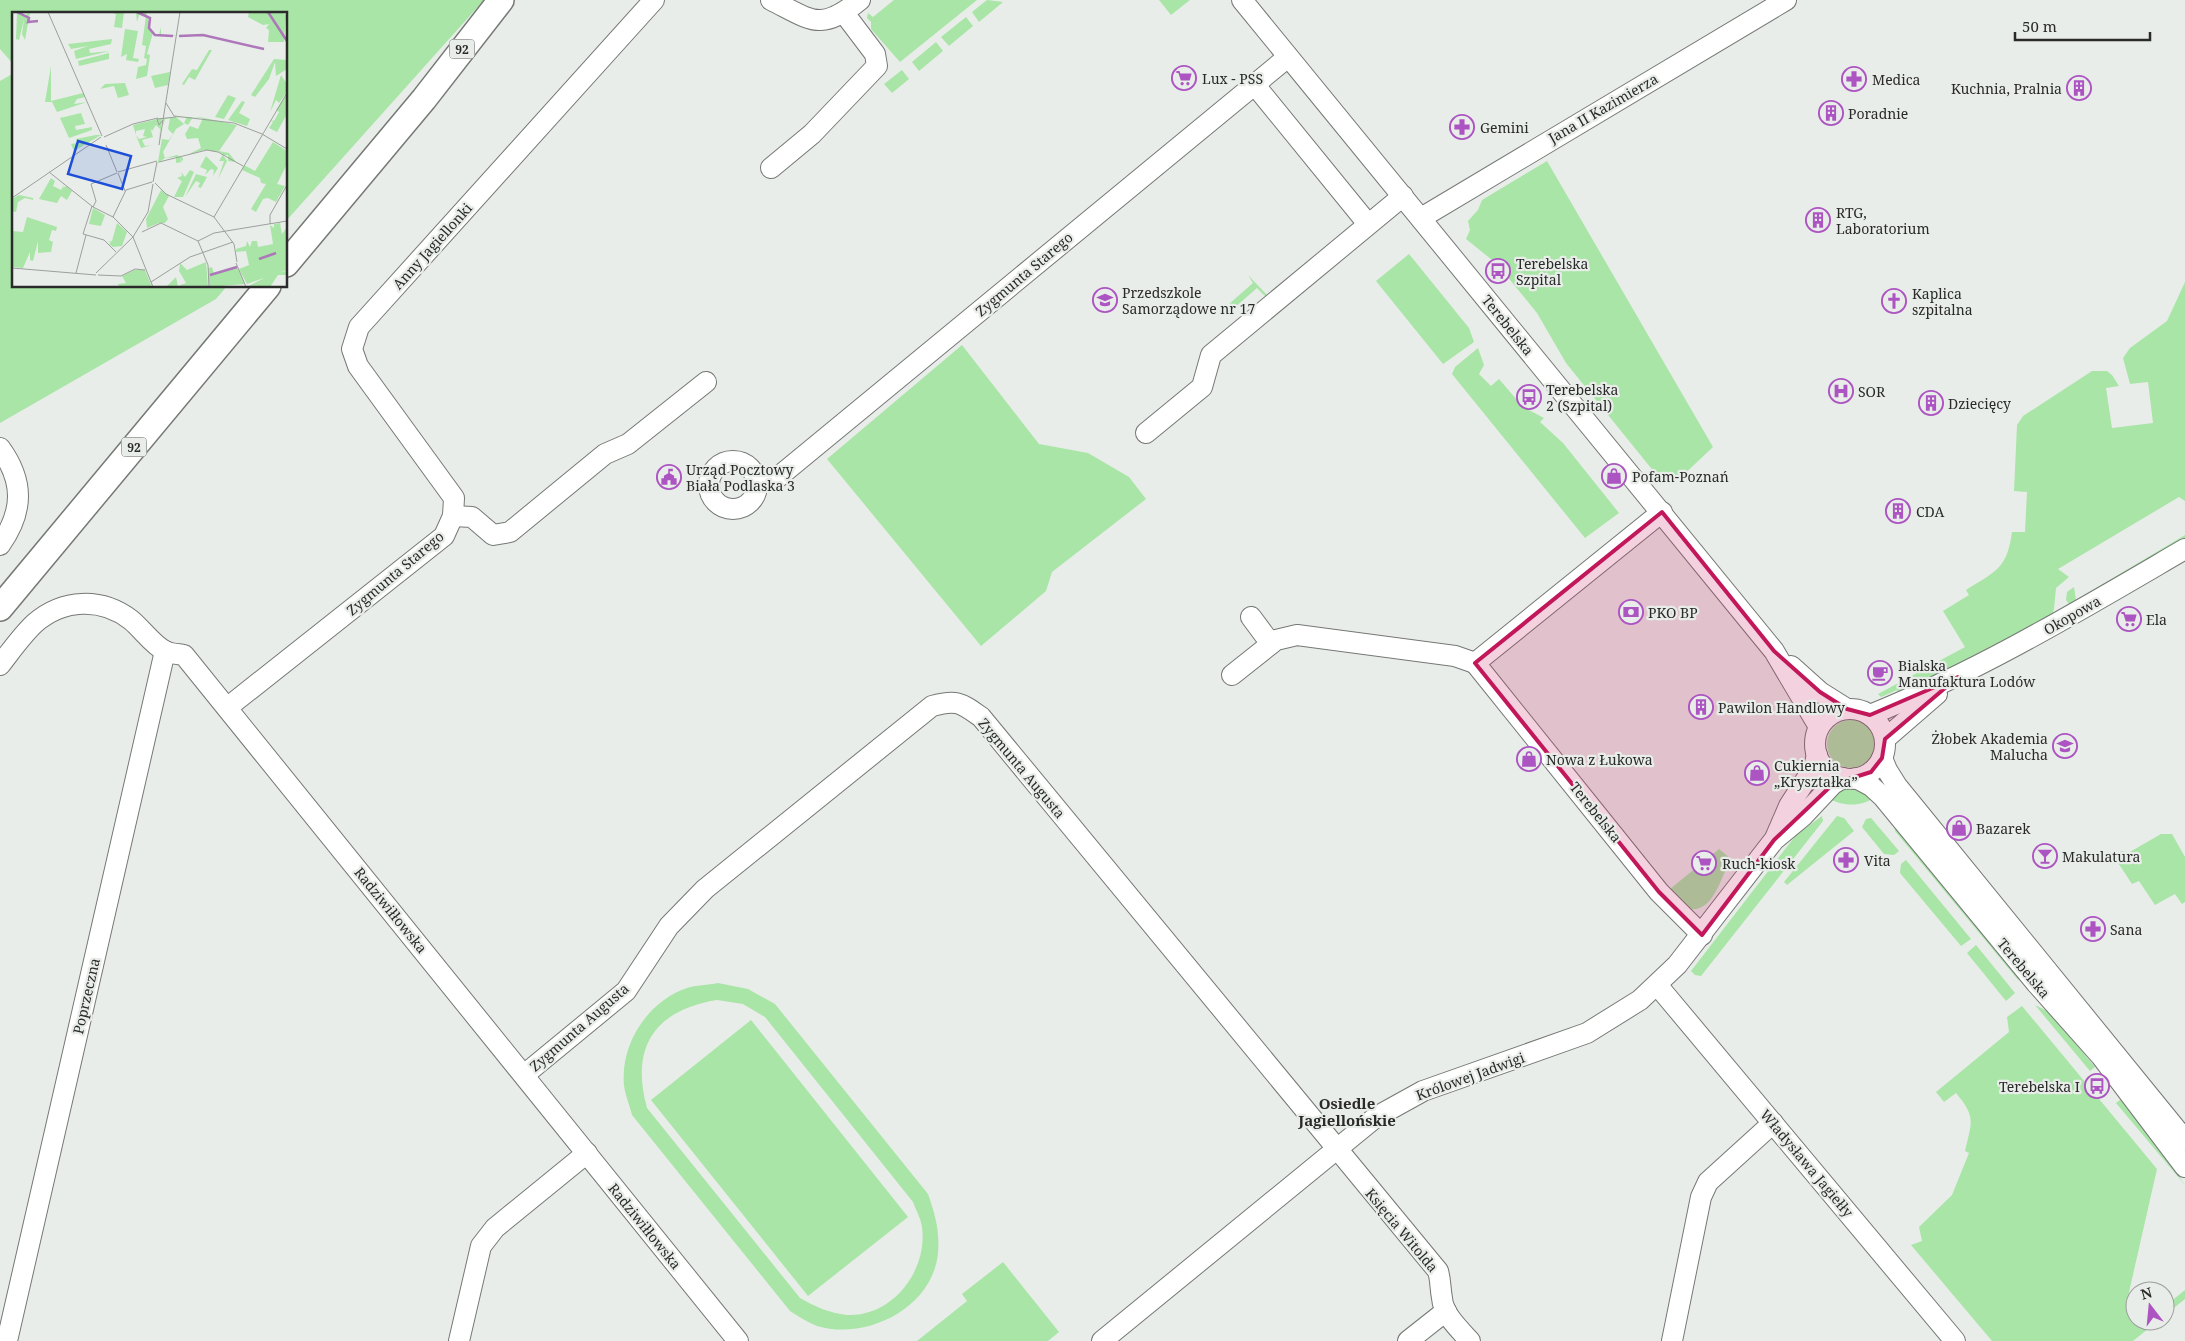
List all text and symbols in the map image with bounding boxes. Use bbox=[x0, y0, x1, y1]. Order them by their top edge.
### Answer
scale bar bbox=[2015, 10, 2150, 42]
inset map bbox=[12, 12, 288, 288]
text: 50 m bbox=[2022, 16, 2057, 36]
road number: 92 bbox=[450, 40, 474, 59]
supermarket icon: Lux - PSS bbox=[1171, 65, 1197, 91]
pharmacy icon: Medica bbox=[1841, 66, 1867, 92]
place label: Lux - PSS bbox=[1202, 69, 1263, 88]
street label: Jana II Kazimierza bbox=[1544, 69, 1661, 148]
place label: Medica bbox=[1872, 70, 1921, 89]
building icon: Kuchnia, Pralnia bbox=[2066, 75, 2092, 101]
place label: Kuchnia, Pralnia bbox=[1951, 79, 2062, 98]
building icon: Poradnie bbox=[1818, 100, 1844, 126]
place label: Poradnie bbox=[1848, 104, 1908, 123]
pharmacy icon: Gemini bbox=[1449, 114, 1475, 140]
place label: Gemini bbox=[1480, 118, 1529, 137]
street label: Anny Jagiellonki bbox=[388, 198, 476, 293]
place label: RTG, Laboratorium bbox=[1836, 203, 1930, 238]
building icon: RTG, Laboratorium bbox=[1805, 207, 1831, 233]
street label: Zygmunta Starego bbox=[971, 228, 1077, 320]
place label: Terebelska Szpital bbox=[1516, 254, 1588, 289]
bus stop icon: Terebelska Szpital bbox=[1485, 258, 1511, 284]
place label: Przedszkole Samorządowe nr 17 bbox=[1122, 283, 1255, 318]
place label: Kaplica szpitalna bbox=[1912, 284, 1973, 319]
school or university icon: Przedszkole Samorządowe nr 17 bbox=[1092, 287, 1118, 313]
church icon: Kaplica szpitalna bbox=[1881, 288, 1907, 314]
street label: Terebelska bbox=[1478, 291, 1538, 359]
hospital icon: SOR bbox=[1828, 378, 1854, 404]
place label: Terebelska 2 (Szpital) bbox=[1546, 380, 1618, 415]
place label: SOR bbox=[1858, 382, 1886, 401]
bus stop icon: Terebelska 2 (Szpital) bbox=[1516, 384, 1542, 410]
building icon: Dziecięcy bbox=[1918, 390, 1944, 416]
place label: Dziecięcy bbox=[1948, 394, 2011, 413]
road number: 92 bbox=[122, 438, 146, 457]
place label: Urząd Pocztowy Biała Podlaska 3 bbox=[686, 460, 795, 495]
shop icon: Pofam-Poznań bbox=[1601, 463, 1627, 489]
public building icon: Urząd Pocztowy Biała Podlaska 3 bbox=[656, 464, 682, 490]
place label: Pofam-Poznań bbox=[1632, 467, 1729, 486]
building icon: CDA bbox=[1885, 498, 1911, 524]
place label: CDA bbox=[1916, 502, 1944, 521]
street label: Zygmunta Starego bbox=[342, 527, 448, 619]
street label: Okopowa bbox=[2040, 591, 2104, 639]
bank icon: PKO BP bbox=[1618, 599, 1644, 625]
place label: PKO BP bbox=[1648, 603, 1698, 622]
supermarket icon: Ela bbox=[2116, 606, 2142, 632]
place label: Ela bbox=[2146, 610, 2167, 629]
place label: Bialska Manufaktura Lodów bbox=[1898, 656, 2036, 691]
cafe icon: Bialska Manufaktura Lodów bbox=[1867, 660, 1893, 686]
building icon: Pawilon Handlowy bbox=[1688, 694, 1714, 720]
place label: Pawilon Handlowy bbox=[1718, 698, 1845, 717]
street label: Zygmunta Augusta bbox=[974, 714, 1070, 822]
place label: Żłobek Akademia Malucha bbox=[1932, 729, 2048, 764]
school or university icon: Żłobek Akademia Malucha bbox=[2052, 733, 2078, 759]
shop icon: Nowa z Łukowa bbox=[1516, 746, 1542, 772]
place label: Nowa z Łukowa bbox=[1546, 750, 1653, 769]
place label: Cukiernia „Kryształka” bbox=[1774, 756, 1858, 791]
shop icon: Cukiernia „Kryształka” bbox=[1744, 760, 1770, 786]
street label: Terebelska bbox=[1566, 778, 1626, 846]
shop icon: Bazarek bbox=[1946, 815, 1972, 841]
place label: Bazarek bbox=[1976, 819, 2031, 838]
bar icon: Makulatura bbox=[2032, 843, 2058, 869]
pharmacy icon: Vita bbox=[1833, 847, 1859, 873]
place label: Makulatura bbox=[2062, 847, 2140, 866]
supermarket icon: Ruch-kiosk bbox=[1691, 850, 1717, 876]
place label: Vita bbox=[1864, 851, 1891, 870]
place label: Ruch-kiosk bbox=[1722, 854, 1796, 873]
street label: Radziwiłłowska bbox=[350, 863, 432, 957]
pharmacy icon: Sana bbox=[2080, 916, 2106, 942]
place label: Sana bbox=[2110, 920, 2143, 939]
street label: Terebelska bbox=[1993, 934, 2055, 1002]
street label: Poprzeczna bbox=[68, 956, 104, 1036]
street label: Zygmunta Augusta bbox=[525, 979, 633, 1075]
street label: Królowej Jadwigi bbox=[1413, 1047, 1527, 1104]
bus stop icon: Terebelska I bbox=[2084, 1073, 2110, 1099]
place label: Terebelska I bbox=[1999, 1077, 2080, 1096]
district label: Osiedle Jagiellońskie bbox=[1297, 1093, 1396, 1130]
street label: Władysława Jagiełły bbox=[1756, 1105, 1858, 1221]
street label: Radziwiłłowska bbox=[604, 1179, 686, 1273]
street label: Księcia Witolda bbox=[1361, 1184, 1443, 1276]
north arrow bbox=[2125, 1281, 2175, 1331]
text: N bbox=[2138, 1282, 2154, 1304]

